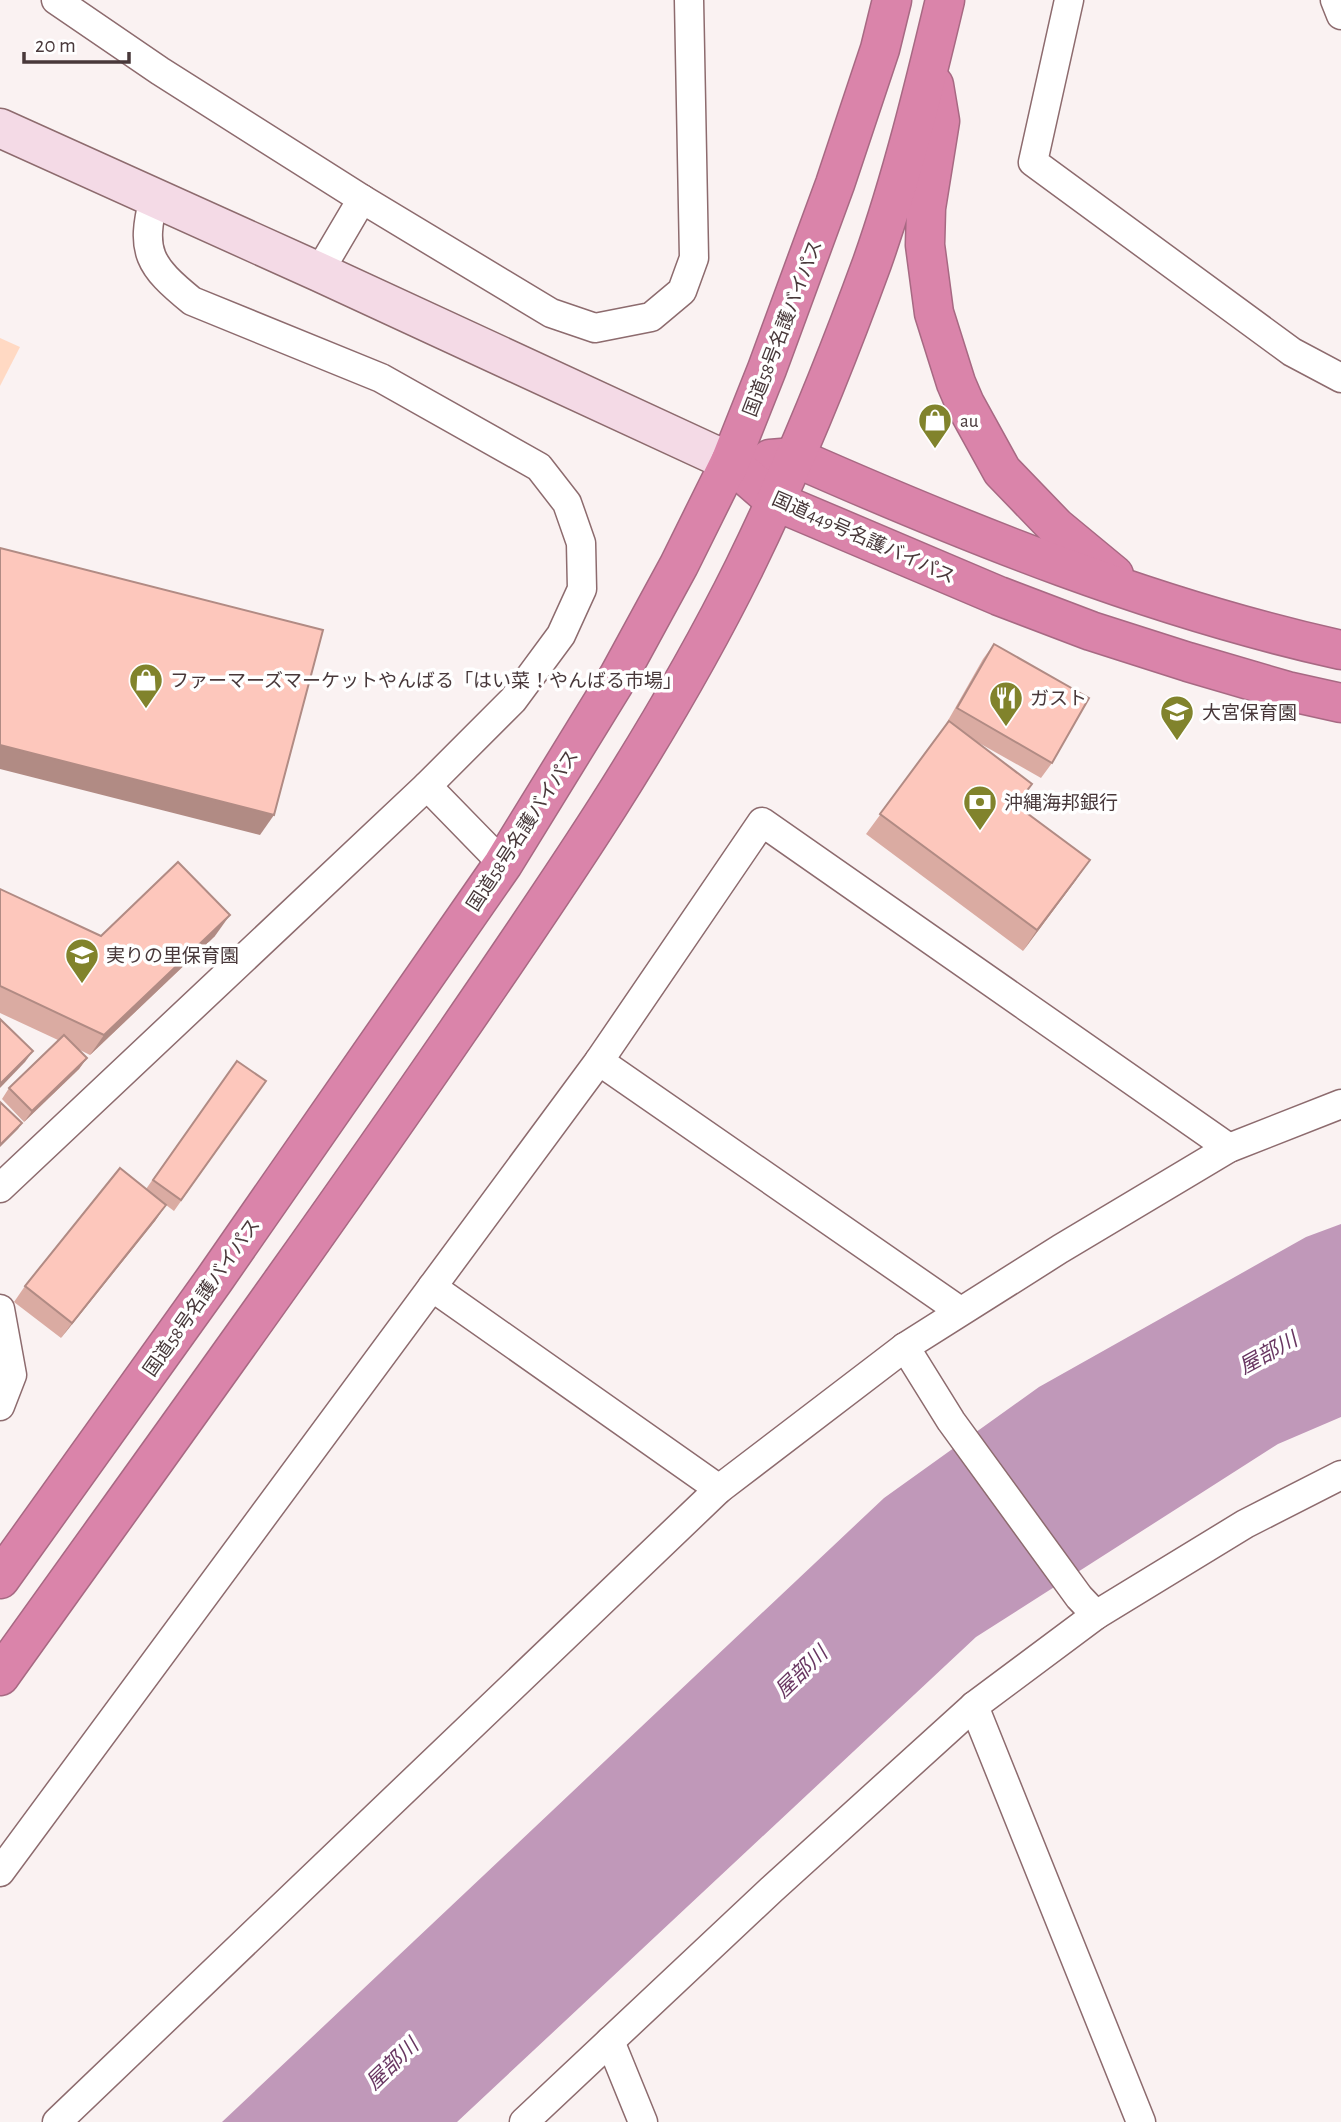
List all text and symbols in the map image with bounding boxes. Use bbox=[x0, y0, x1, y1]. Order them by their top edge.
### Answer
scale bar bbox=[24, 21, 130, 65]
text: 20 m bbox=[35, 35, 76, 56]
street label: 国道58号名護バイパス bbox=[739, 237, 826, 420]
shop icon: au bbox=[916, 401, 954, 450]
place label: au bbox=[960, 412, 979, 431]
street label: 国道449号名護バイパス bbox=[769, 488, 958, 587]
shop icon: ファーマーズマーケットやんばる「はい菜！やんばる市場」 bbox=[127, 661, 165, 710]
place label: ファーマーズマーケットやんばる「はい菜！やんばる市場」 bbox=[170, 670, 682, 691]
restaurant icon: ガスト bbox=[987, 679, 1025, 728]
place label: ガスト bbox=[1030, 689, 1087, 709]
school or university icon: 大宮保育園 bbox=[1158, 693, 1196, 742]
place label: 大宮保育園 bbox=[1202, 703, 1297, 723]
street label: 国道58号名護バイパス bbox=[463, 746, 582, 915]
bank icon: 沖縄海邦銀行 bbox=[961, 783, 999, 832]
place label: 沖縄海邦銀行 bbox=[1004, 792, 1118, 813]
school or university icon: 実りの里保育園 bbox=[63, 936, 101, 985]
place label: 実りの里保育園 bbox=[106, 946, 239, 966]
street label: 国道58号名護バイパス bbox=[139, 1214, 264, 1380]
water label: 屋部川 bbox=[1235, 1327, 1303, 1378]
water label: 屋部川 bbox=[771, 1641, 833, 1702]
water label: 屋部川 bbox=[362, 2033, 424, 2094]

